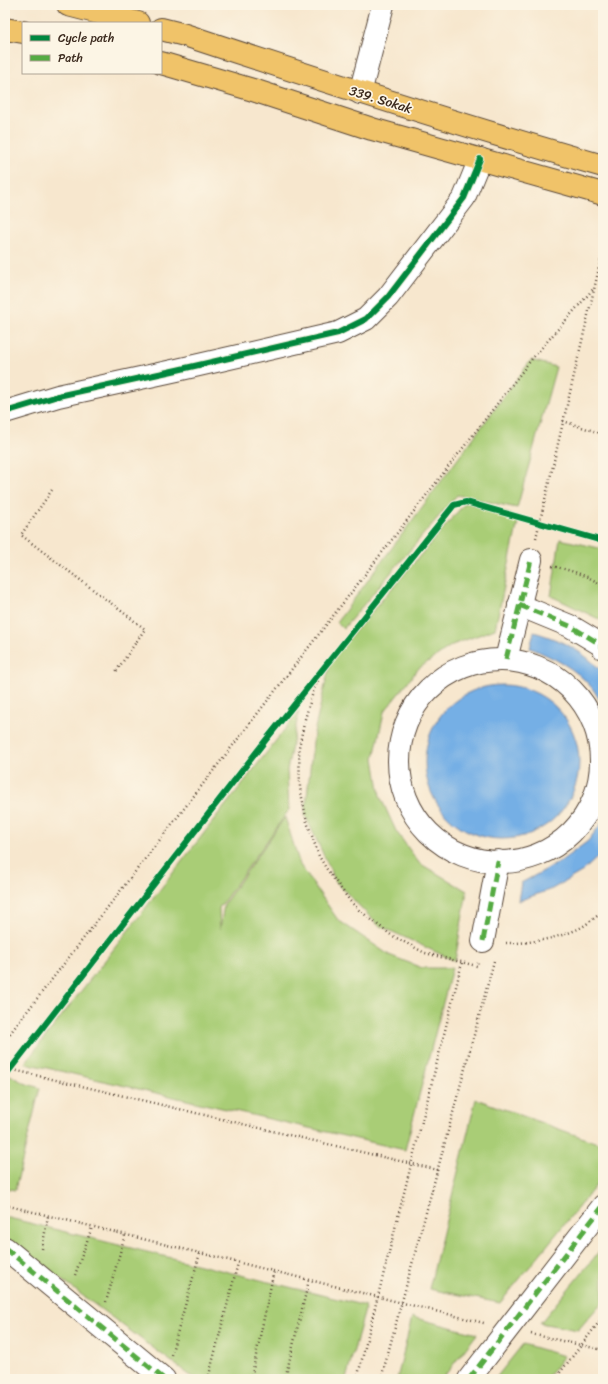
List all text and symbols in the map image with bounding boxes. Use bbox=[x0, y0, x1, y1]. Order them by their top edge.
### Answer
legend bbox=[22, 22, 162, 74]
text: Cycle path bbox=[58, 27, 114, 49]
text: Path bbox=[58, 47, 83, 69]
street label: 339. Sokak bbox=[347, 79, 415, 120]

